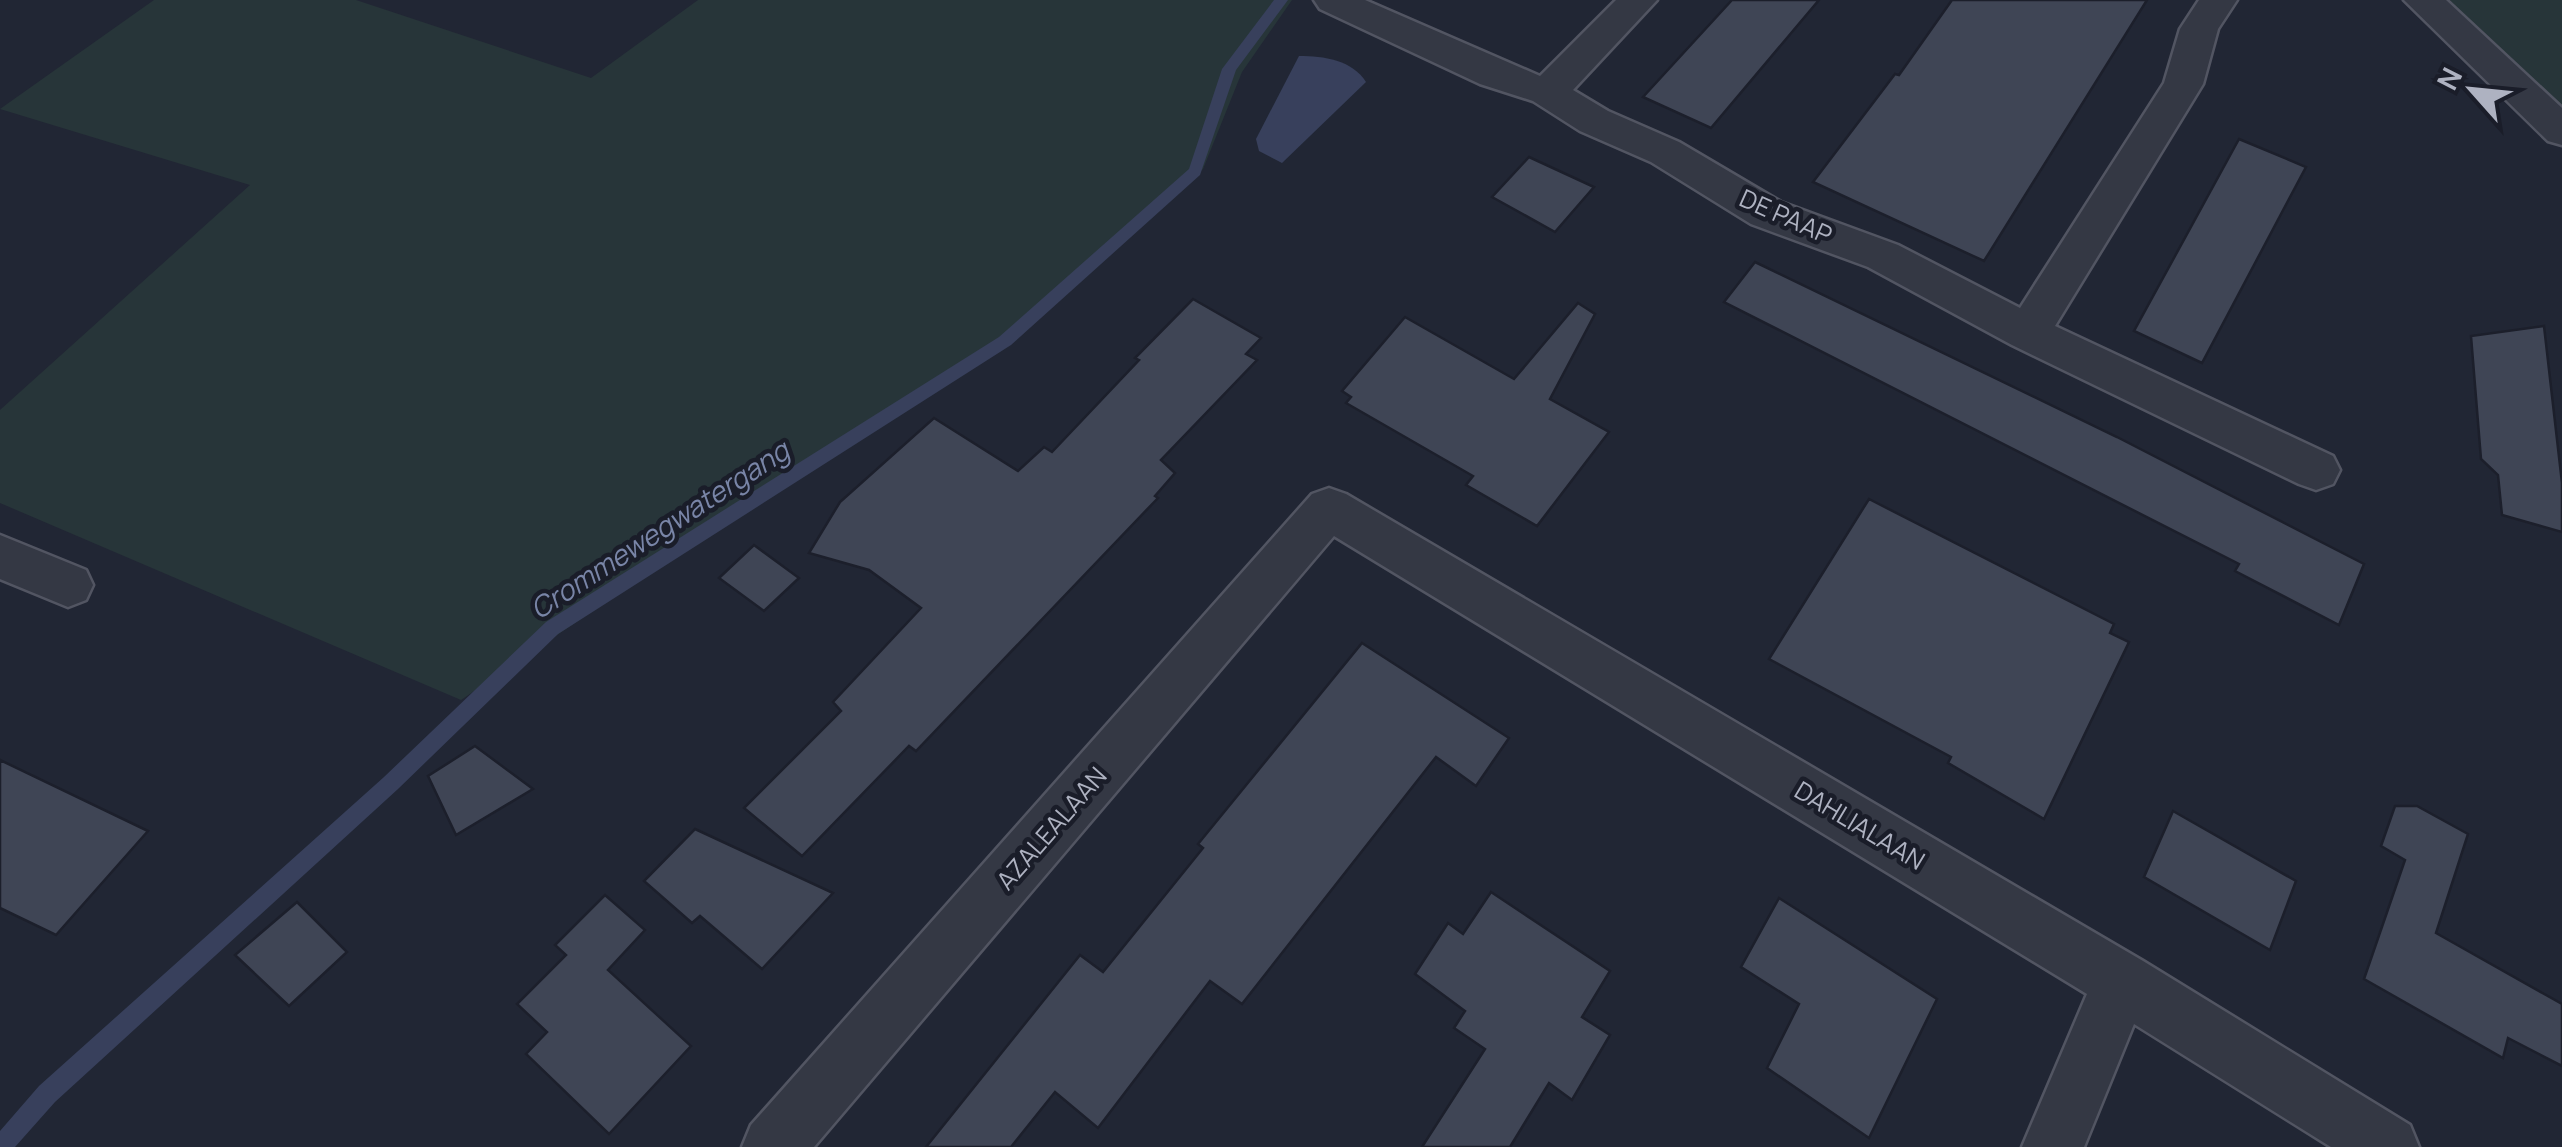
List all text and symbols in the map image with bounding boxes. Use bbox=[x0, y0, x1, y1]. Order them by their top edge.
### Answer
north arrow bbox=[2422, 40, 2522, 140]
text: N bbox=[2427, 61, 2470, 96]
street label: DE PAAP bbox=[1734, 180, 1838, 252]
water label: Crommewegwatergang bbox=[522, 430, 798, 627]
street label: AZALEALAAN bbox=[988, 759, 1114, 897]
street label: DAHLIALAAN bbox=[1788, 772, 1932, 878]

